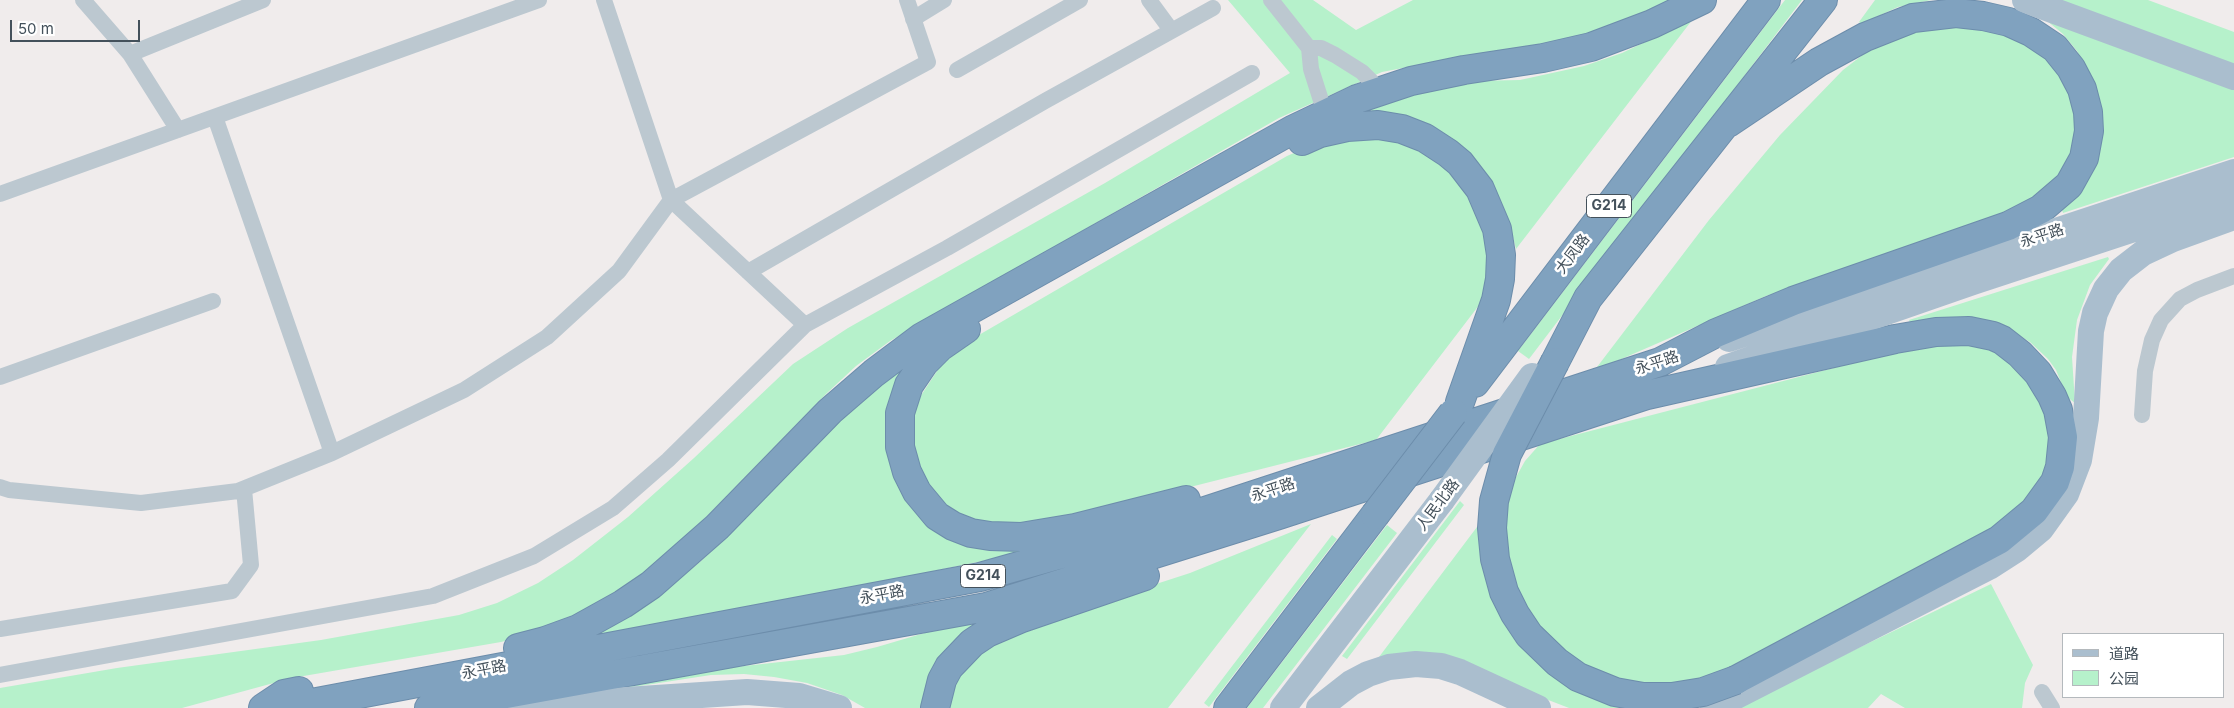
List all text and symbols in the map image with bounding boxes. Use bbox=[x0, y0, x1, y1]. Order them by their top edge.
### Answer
scale bar bbox=[12, 10, 142, 42]
text: 50 m bbox=[18, 19, 54, 38]
road number: G214 bbox=[1586, 195, 1632, 218]
street label: 永平路 bbox=[2018, 220, 2066, 252]
street label: 大凤路 bbox=[1552, 231, 1594, 277]
street label: 永平路 bbox=[1633, 347, 1681, 379]
street label: 永平路 bbox=[1249, 474, 1297, 506]
street label: 人民北路 bbox=[1413, 476, 1463, 534]
road number: G214 bbox=[960, 564, 1006, 588]
street label: 永平路 bbox=[858, 582, 906, 608]
legend bbox=[2062, 633, 2224, 698]
text: 道路 bbox=[2109, 644, 2139, 663]
street label: 永平路 bbox=[460, 657, 508, 683]
text: 公园 bbox=[2109, 669, 2139, 688]

